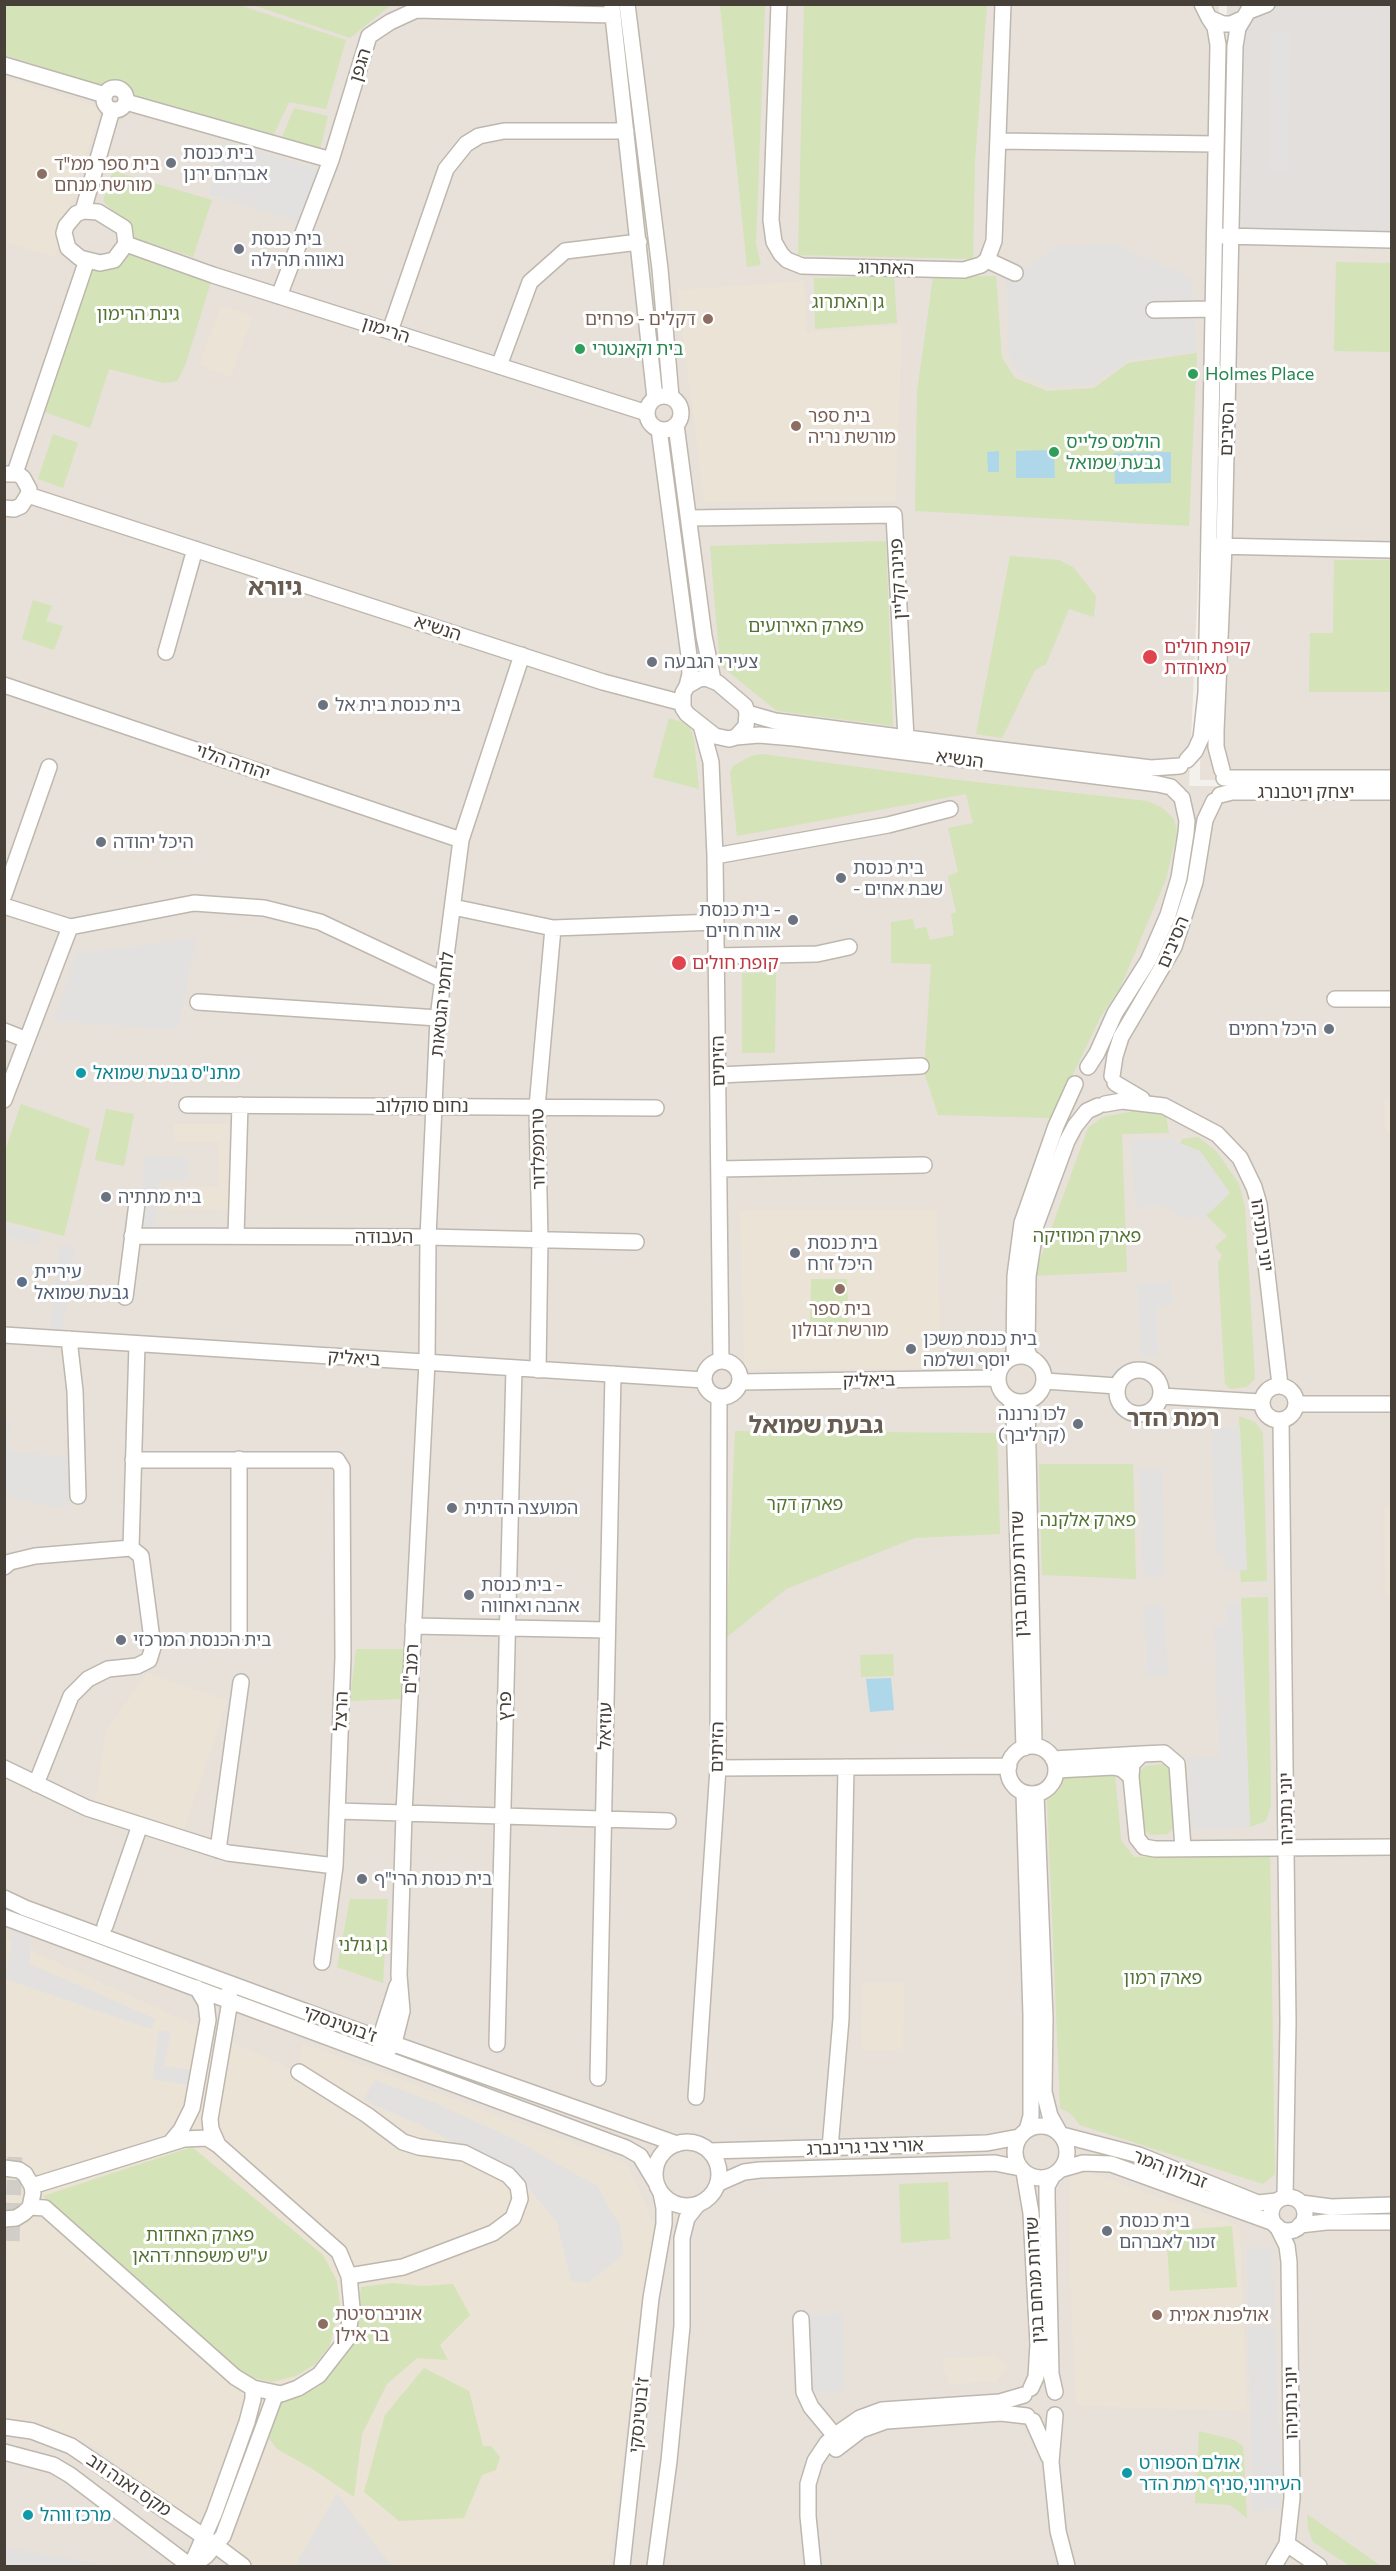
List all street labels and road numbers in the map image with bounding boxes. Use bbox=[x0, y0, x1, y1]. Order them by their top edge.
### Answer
street label: הגפן bbox=[345, 45, 375, 85]
street label: האתרוג bbox=[858, 257, 914, 279]
street label: הרימון bbox=[359, 312, 413, 348]
street label: הסיבים bbox=[1215, 401, 1239, 457]
street label: פנינה קליין bbox=[885, 538, 911, 620]
street label: הנשיא bbox=[412, 610, 464, 646]
street label: יהודה הלוי bbox=[193, 739, 273, 785]
street label: הנשיא bbox=[935, 745, 985, 773]
street label: יצחק ויטבנרג bbox=[1257, 781, 1355, 803]
street label: הסיבים bbox=[1152, 913, 1194, 971]
street label: לוחמי הגטאות bbox=[426, 950, 458, 1058]
street label: הזיתים bbox=[707, 1035, 729, 1087]
street label: נחום סוקלוב bbox=[375, 1095, 469, 1117]
street label: טרומפלדור bbox=[526, 1108, 550, 1190]
street label: יוני נתניהו bbox=[1246, 1197, 1278, 1273]
street label: העבודה bbox=[355, 1226, 413, 1248]
street label: ביאליק bbox=[327, 1345, 381, 1371]
street label: ביאליק bbox=[842, 1369, 896, 1391]
street label: שדרות מנחם בגין bbox=[1006, 1510, 1032, 1638]
street label: רמב"ם bbox=[399, 1643, 423, 1695]
street label: הרצל bbox=[330, 1691, 352, 1731]
street label: פרץ bbox=[494, 1691, 516, 1721]
street label: עוזיאל bbox=[594, 1702, 616, 1750]
street label: הזיתים bbox=[706, 1721, 728, 1773]
street label: יוני נתניהו bbox=[1275, 1772, 1297, 1846]
street label: ז'בוטינסקי bbox=[300, 2001, 380, 2047]
street label: אורי צבי גרינברג bbox=[806, 2134, 924, 2160]
street label: זבולון המר bbox=[1130, 2145, 1210, 2193]
street label: שדרות מנחם בגין bbox=[1021, 2216, 1049, 2344]
street label: יוני נתניהו bbox=[1280, 2366, 1302, 2440]
street label: ז'בוטינסקי bbox=[624, 2376, 654, 2454]
street label: מקס ואנה ווב bbox=[83, 2449, 175, 2521]

